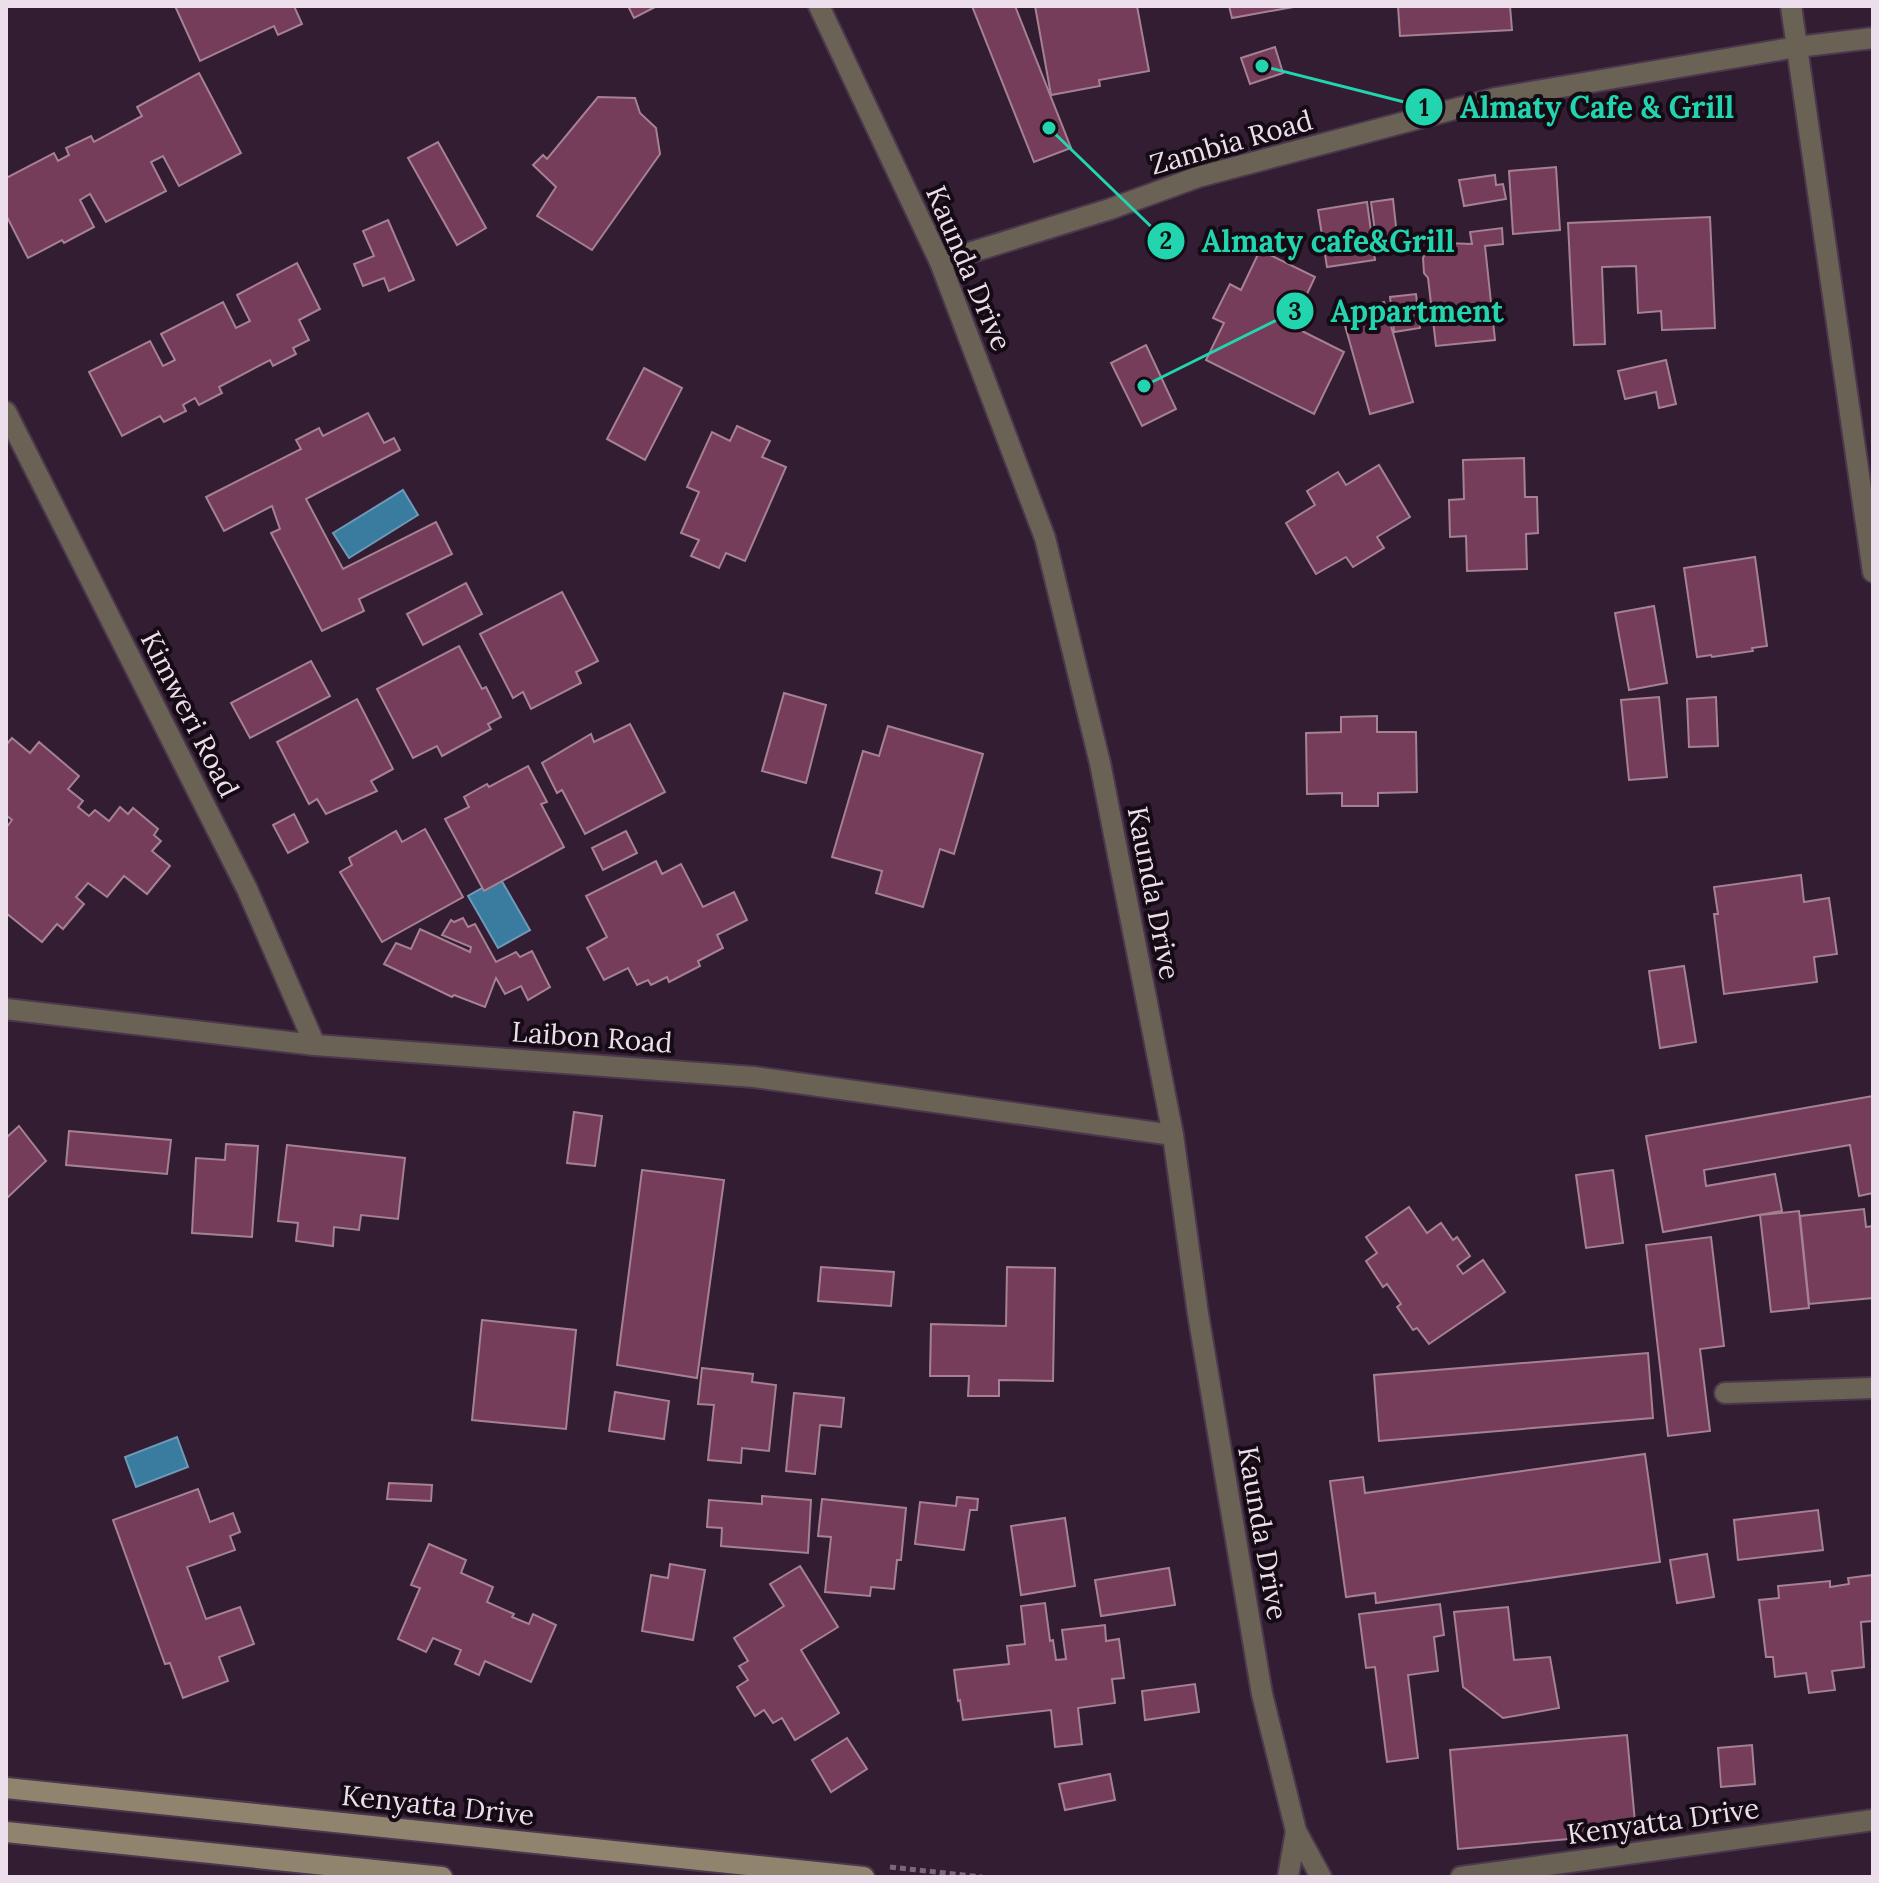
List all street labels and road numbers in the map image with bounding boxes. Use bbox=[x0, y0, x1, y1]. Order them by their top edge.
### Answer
street label: Zambia Road bbox=[1146, 102, 1316, 182]
street label: Kaunda Drive bbox=[918, 180, 1020, 356]
street label: Kimweri Road bbox=[133, 625, 247, 803]
street label: Kaunda Drive bbox=[1120, 803, 1188, 983]
street label: Laibon Road bbox=[510, 1013, 674, 1061]
street label: Kaunda Drive bbox=[1230, 1443, 1296, 1623]
street label: Kenyatta Drive bbox=[340, 1777, 536, 1833]
street label: Kenyatta Drive bbox=[1565, 1790, 1761, 1852]

